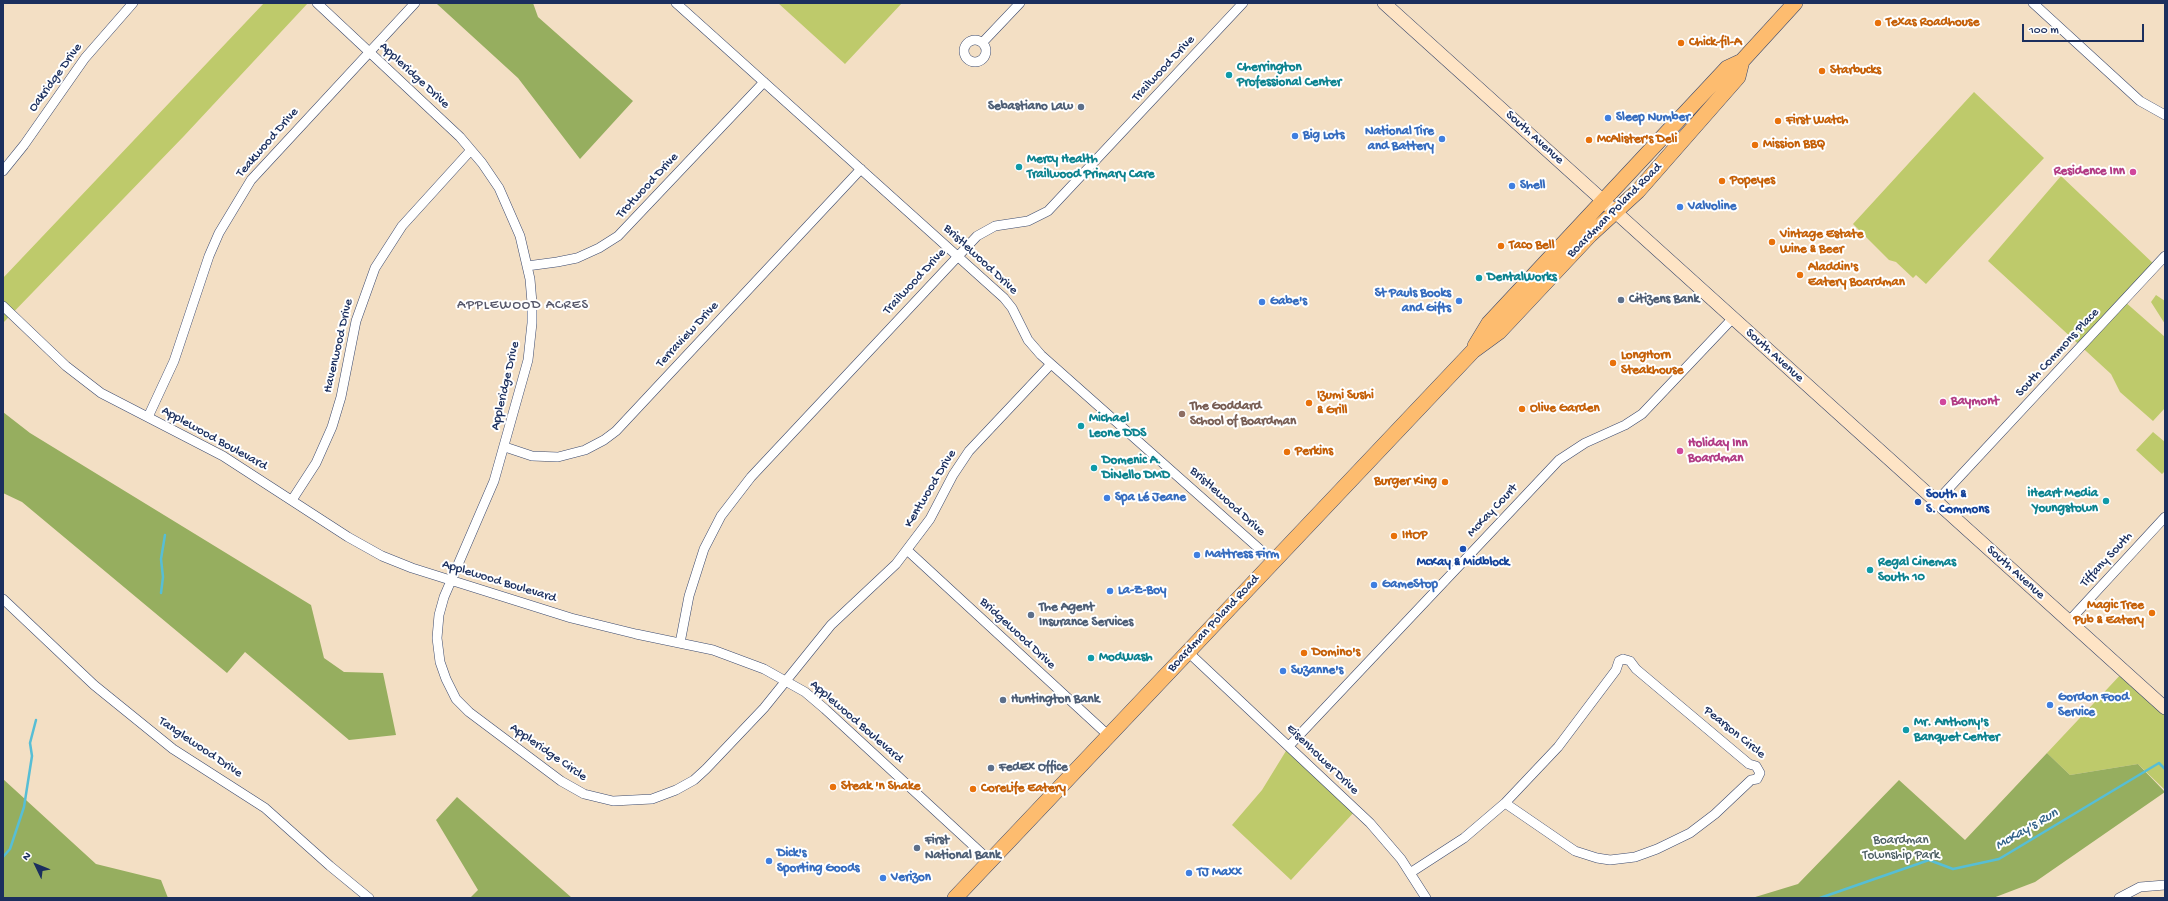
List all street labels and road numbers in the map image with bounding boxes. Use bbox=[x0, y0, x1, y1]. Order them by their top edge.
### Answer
street label: Trailwood Drive bbox=[1129, 33, 1199, 105]
street label: Appleridge Drive bbox=[376, 39, 452, 113]
street label: Oakridge Drive bbox=[26, 40, 86, 116]
street label: Teakwood Drive bbox=[233, 105, 303, 181]
street label: South Avenue bbox=[1502, 108, 1566, 168]
street label: Trotwood Drive bbox=[614, 150, 682, 222]
street label: Boardman Poland Road bbox=[1564, 160, 1666, 262]
street label: Bristlewood Drive bbox=[939, 221, 1021, 299]
street label: Trailwood Drive bbox=[880, 246, 950, 318]
street label: Havenwood Drive bbox=[321, 298, 357, 394]
street label: Terraview Drive bbox=[653, 299, 723, 371]
street label: South Commons Place bbox=[2013, 305, 2103, 401]
street label: South Avenue bbox=[1742, 326, 1806, 386]
street label: Appleridge Drive bbox=[488, 340, 524, 432]
street label: Applewood Boulevard bbox=[158, 403, 270, 475]
street label: Kentwood Drive bbox=[902, 447, 960, 531]
street label: Bristlewood Drive bbox=[1186, 464, 1268, 540]
street label: McKay Court bbox=[1464, 481, 1522, 541]
street label: Tiffany South bbox=[2077, 529, 2137, 591]
street label: South Avenue bbox=[1983, 543, 2047, 603]
street label: Applewood Boulevard bbox=[440, 557, 558, 607]
street label: Boardman Poland Road bbox=[1165, 572, 1263, 676]
street label: Bridgewood Drive bbox=[976, 595, 1058, 673]
street label: Applewood Boulevard bbox=[806, 677, 906, 767]
street label: Pearson Circle bbox=[1700, 703, 1768, 763]
street label: Tanglewood Drive bbox=[155, 714, 245, 782]
street label: Appleridge Circle bbox=[506, 721, 590, 785]
street label: Eisenhower Drive bbox=[1282, 721, 1362, 799]

